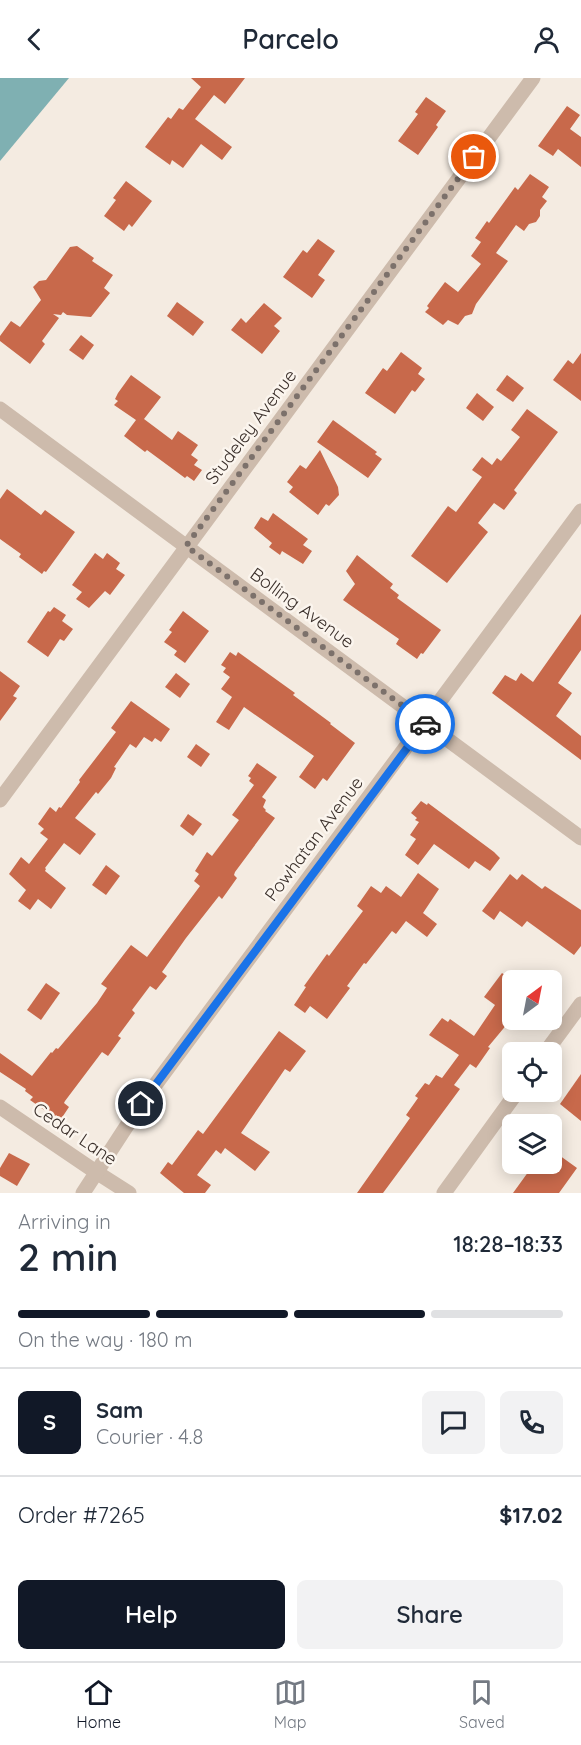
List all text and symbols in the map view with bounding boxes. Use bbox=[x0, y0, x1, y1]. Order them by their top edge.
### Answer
text: Parcelo bbox=[242, 22, 339, 56]
icon: back bbox=[18, 23, 51, 56]
icon: person bbox=[530, 23, 563, 56]
pin bbox=[448, 131, 499, 182]
icon: bag bbox=[457, 140, 490, 173]
street label: Studeley Avenue bbox=[200, 365, 301, 489]
street label: Bolling Avenue bbox=[246, 562, 359, 653]
courier bbox=[395, 694, 455, 754]
icon: car bbox=[409, 708, 442, 741]
street label: Powhatan Avenue bbox=[259, 772, 368, 906]
north arrow bbox=[502, 970, 562, 1030]
map controls bbox=[502, 970, 562, 1174]
button: locate bbox=[502, 1042, 562, 1102]
pin bbox=[115, 1078, 166, 1129]
icon: home bbox=[124, 1087, 157, 1120]
street label: Cedar Lane bbox=[29, 1097, 122, 1170]
button: layers bbox=[502, 1114, 562, 1174]
text: Arriving in bbox=[18, 1209, 111, 1234]
text: 18:28–18:33 bbox=[453, 1230, 563, 1258]
text: 2 min bbox=[18, 1232, 119, 1281]
text: On the way · 180 m bbox=[18, 1327, 192, 1352]
button: chat bbox=[422, 1391, 485, 1454]
button: phone bbox=[500, 1391, 563, 1454]
text: Sam bbox=[96, 1396, 143, 1424]
text: S bbox=[43, 1408, 56, 1436]
text: Courier · 4.8 bbox=[96, 1424, 203, 1449]
text: Order #7265 bbox=[18, 1501, 145, 1529]
text: $17.02 bbox=[499, 1501, 563, 1529]
button: Help bbox=[18, 1580, 285, 1649]
button: Share bbox=[297, 1580, 563, 1649]
tab: Home bbox=[76, 1676, 121, 1732]
tab: Map bbox=[274, 1676, 307, 1732]
tab: Saved bbox=[459, 1676, 505, 1732]

